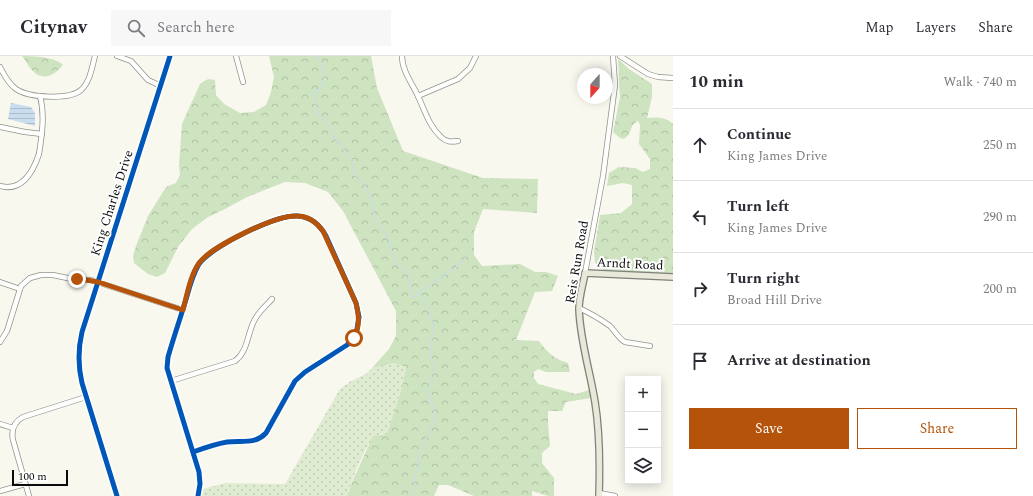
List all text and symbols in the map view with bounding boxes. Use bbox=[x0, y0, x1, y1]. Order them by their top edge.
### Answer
search box bbox=[111, 10, 391, 46]
text: Citynav bbox=[20, 13, 87, 42]
text: Search here bbox=[157, 16, 235, 39]
icon: search bbox=[125, 17, 147, 39]
text: Map bbox=[865, 17, 894, 38]
text: Layers bbox=[916, 17, 956, 38]
text: Share bbox=[978, 17, 1013, 38]
north arrow bbox=[577, 68, 613, 104]
text: 10 min bbox=[689, 69, 744, 95]
text: Walk · 740 m bbox=[943, 72, 1017, 92]
text: Continue bbox=[727, 123, 792, 146]
icon: ahead bbox=[689, 134, 711, 156]
text: 250 m bbox=[983, 135, 1017, 155]
text: King James Drive bbox=[727, 146, 827, 166]
street label: King Charles Drive bbox=[85, 147, 139, 259]
text: Turn left bbox=[727, 195, 789, 218]
icon: left bbox=[689, 206, 711, 228]
text: 290 m bbox=[983, 207, 1017, 227]
text: King James Drive bbox=[727, 218, 827, 238]
street label: Reis Run Road bbox=[560, 219, 594, 305]
street label: Arndt Road bbox=[596, 252, 664, 276]
text: Turn right bbox=[727, 267, 800, 290]
route end bbox=[68, 270, 86, 288]
icon: right bbox=[689, 278, 711, 300]
text: 200 m bbox=[983, 279, 1017, 299]
text: Broad Hill Drive bbox=[727, 290, 822, 310]
route start bbox=[345, 329, 363, 347]
text: Arrive at destination bbox=[727, 349, 871, 372]
icon: arrive bbox=[689, 350, 711, 372]
map controls bbox=[625, 376, 661, 484]
button: + bbox=[625, 376, 661, 412]
button: Save bbox=[689, 408, 849, 449]
button: Share bbox=[857, 408, 1017, 449]
button: − bbox=[625, 412, 661, 448]
button: layers bbox=[625, 448, 661, 484]
scale bar bbox=[12, 468, 68, 487]
text: 100 m bbox=[18, 468, 47, 485]

